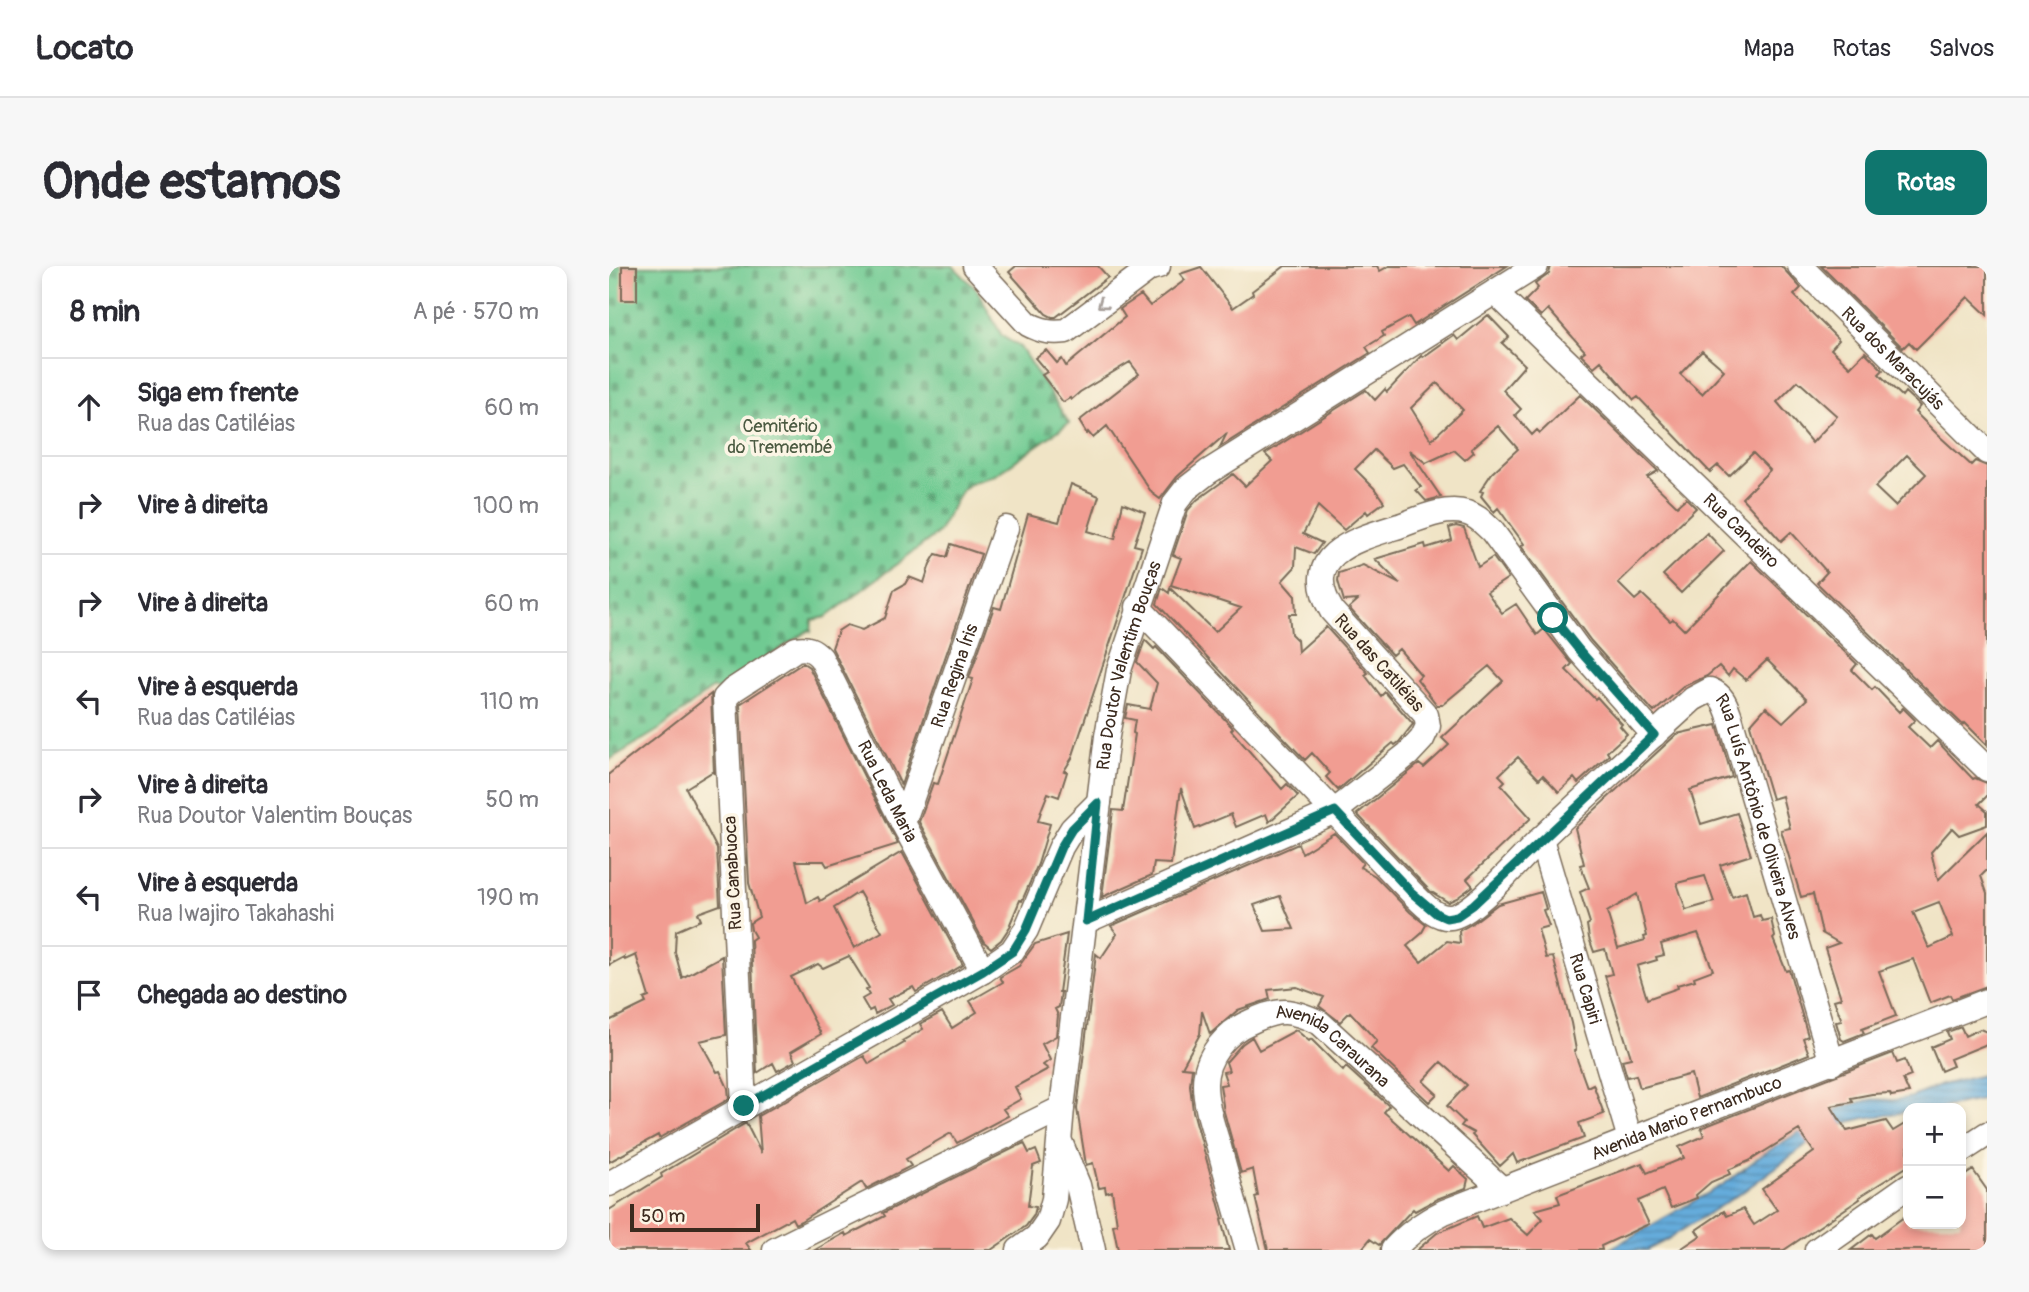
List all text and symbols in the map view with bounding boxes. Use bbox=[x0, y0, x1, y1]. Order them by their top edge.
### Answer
text: Locato bbox=[35, 28, 133, 69]
text: Mapa bbox=[1743, 34, 1794, 63]
text: Rotas bbox=[1832, 34, 1891, 63]
text: Salvos bbox=[1929, 34, 1994, 63]
button: Rotas bbox=[1865, 150, 1987, 215]
text: Onde estamos bbox=[42, 152, 340, 213]
text: 8 min bbox=[70, 293, 140, 330]
one-way arrow bbox=[1097, 295, 1109, 308]
text: A pé · 570 m bbox=[413, 297, 539, 326]
street label: Rua dos Maracujás bbox=[1836, 302, 1950, 415]
text: Siga em frente bbox=[137, 377, 298, 409]
icon: ahead bbox=[70, 388, 108, 426]
text: 60 m bbox=[484, 393, 539, 422]
text: Rua das Catiléias bbox=[137, 409, 295, 438]
park label: Cemitério do Tremembé bbox=[727, 415, 833, 459]
icon: right bbox=[70, 486, 108, 524]
street label: Rua Candeiro bbox=[1698, 488, 1785, 573]
text: Vire à direita bbox=[137, 489, 268, 521]
text: 100 m bbox=[473, 491, 539, 520]
street label: Rua Doutor Valentim Bouças bbox=[1091, 558, 1166, 771]
icon: right bbox=[70, 584, 108, 622]
text: Vire à direita bbox=[137, 587, 268, 619]
text: 60 m bbox=[484, 589, 539, 618]
route start bbox=[1537, 602, 1568, 633]
street label: Rua das Catiléias bbox=[1329, 609, 1429, 717]
street label: Rua Regina Íris bbox=[926, 621, 983, 731]
text: Vire à esquerda bbox=[137, 671, 298, 703]
icon: left bbox=[70, 682, 108, 720]
text: 110 m bbox=[480, 687, 539, 716]
street label: Rua Luís Antônio de Oliveira Alves bbox=[1710, 689, 1806, 942]
text: Rua das Catiléias bbox=[137, 703, 295, 732]
street label: Rua Leda Maria bbox=[852, 736, 923, 846]
text: Vire à direita bbox=[137, 769, 268, 801]
icon: right bbox=[70, 780, 108, 818]
text: 50 m bbox=[485, 785, 539, 814]
text: Rua Doutor Valentim Bouças bbox=[137, 801, 412, 830]
street label: Rua Canabuoca bbox=[719, 815, 747, 931]
text: Vire à esquerda bbox=[137, 867, 298, 899]
icon: left bbox=[70, 878, 108, 916]
text: 190 m bbox=[477, 883, 539, 912]
text: Rua Iwajiro Takahashi bbox=[137, 899, 334, 928]
street label: Rua Capiri bbox=[1564, 950, 1607, 1027]
icon: arrive bbox=[70, 976, 108, 1014]
text: Chegada ao destino bbox=[137, 979, 347, 1011]
street label: Avenida Caraurana bbox=[1274, 1000, 1395, 1093]
street label: Avenida Mario Pernambuco bbox=[1588, 1070, 1785, 1165]
route end bbox=[728, 1090, 759, 1121]
map controls bbox=[1903, 1103, 1966, 1229]
button: + bbox=[1903, 1103, 1966, 1166]
button: − bbox=[1903, 1166, 1966, 1229]
scale bar bbox=[630, 1201, 759, 1233]
text: 50 m bbox=[641, 1204, 685, 1228]

